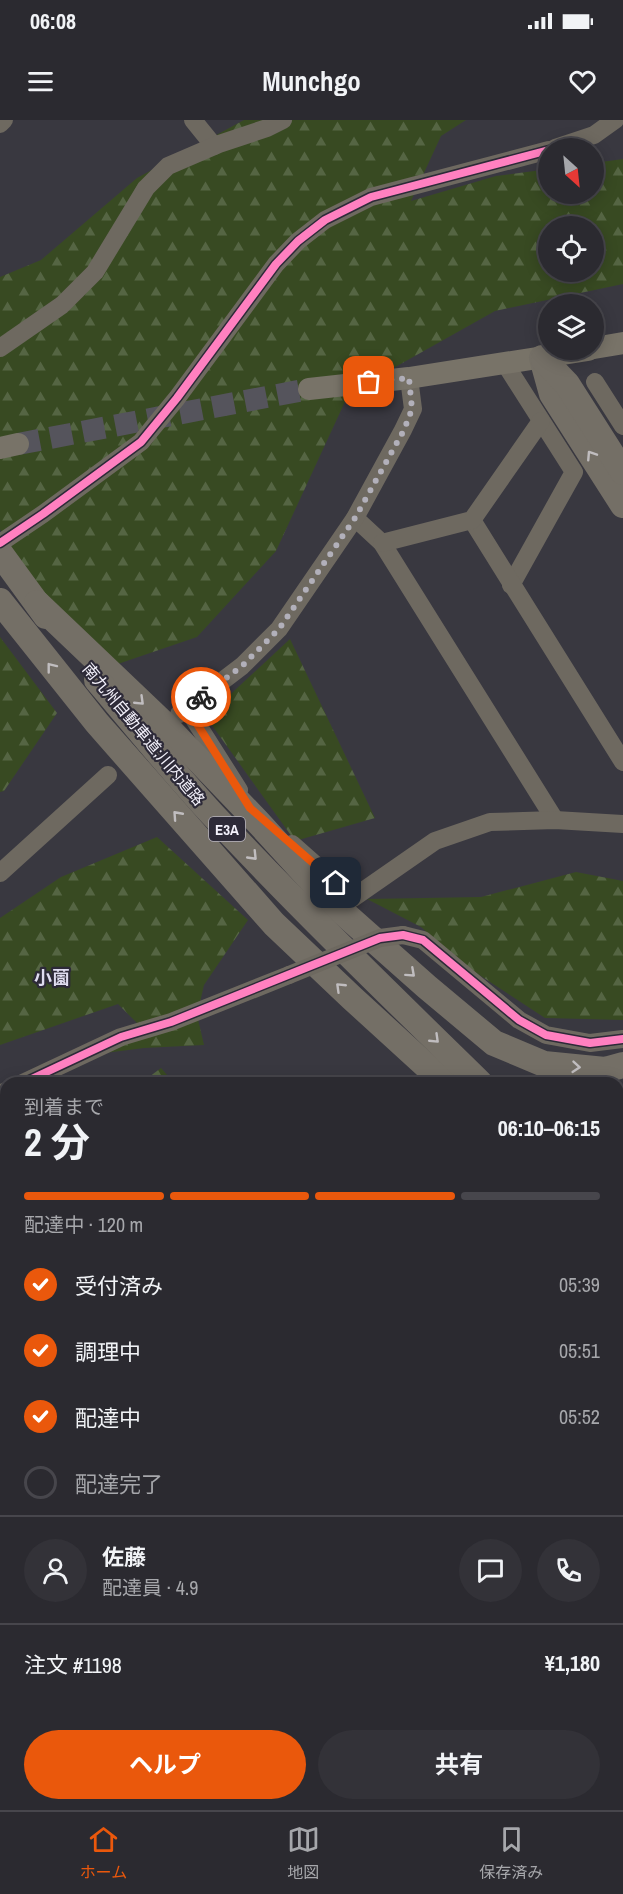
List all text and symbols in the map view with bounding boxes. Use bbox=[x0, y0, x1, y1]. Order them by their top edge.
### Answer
text: 06:08 bbox=[30, 6, 76, 36]
text: Munchgo bbox=[262, 63, 361, 99]
icon: menu bbox=[24, 65, 57, 98]
icon: heart bbox=[566, 65, 599, 98]
north arrow bbox=[538, 138, 604, 204]
map controls bbox=[538, 138, 604, 360]
button: locate bbox=[538, 216, 604, 282]
button: layers bbox=[538, 294, 604, 360]
pin bbox=[343, 356, 394, 407]
icon: bag bbox=[352, 365, 385, 398]
one-way arrow bbox=[588, 451, 599, 462]
street label: 南九州自動車道;川内道路 bbox=[78, 658, 210, 810]
one-way arrow bbox=[47, 663, 58, 674]
courier bbox=[171, 667, 231, 727]
icon: bike bbox=[185, 681, 218, 714]
one-way arrow bbox=[133, 694, 144, 705]
one-way arrow bbox=[173, 811, 184, 822]
road number: E3A bbox=[209, 817, 245, 841]
one-way arrow bbox=[246, 849, 257, 859]
pin bbox=[310, 857, 361, 908]
icon: home bbox=[319, 866, 352, 899]
district label: 小薗 bbox=[34, 965, 70, 990]
one-way arrow bbox=[404, 966, 415, 977]
one-way arrow bbox=[336, 983, 346, 994]
one-way arrow bbox=[428, 1032, 438, 1043]
one-way arrow bbox=[572, 1060, 581, 1073]
text: 到着まで bbox=[24, 1093, 104, 1120]
text: 06:10–06:15 bbox=[498, 1113, 600, 1143]
text: 2 分 bbox=[24, 1116, 90, 1168]
text: 配達中 · 120 m bbox=[24, 1211, 143, 1238]
icon: check bbox=[24, 1268, 57, 1301]
text: 受付済み bbox=[75, 1271, 163, 1301]
text: 05:39 bbox=[559, 1271, 600, 1298]
icon: check bbox=[24, 1334, 57, 1367]
text: 調理中 bbox=[75, 1337, 141, 1367]
text: 05:51 bbox=[559, 1337, 600, 1364]
icon: check bbox=[24, 1400, 57, 1433]
text: 配達中 bbox=[75, 1403, 141, 1433]
text: 05:52 bbox=[559, 1403, 600, 1430]
text: 配達完了 bbox=[75, 1469, 163, 1499]
button: person bbox=[24, 1539, 87, 1602]
button: chat bbox=[459, 1539, 522, 1602]
button: phone bbox=[537, 1539, 600, 1602]
text: 佐藤 bbox=[102, 1542, 146, 1572]
text: 配達員 · 4.9 bbox=[102, 1574, 198, 1601]
text: ¥1,180 bbox=[545, 1648, 600, 1678]
text: 注文 #1198 bbox=[24, 1650, 122, 1680]
button: ヘルプ bbox=[24, 1730, 306, 1799]
button: 共有 bbox=[318, 1730, 600, 1799]
tab: ホーム bbox=[80, 1823, 127, 1883]
tab: 地図 bbox=[287, 1823, 320, 1883]
tab: 保存済み bbox=[479, 1823, 543, 1883]

